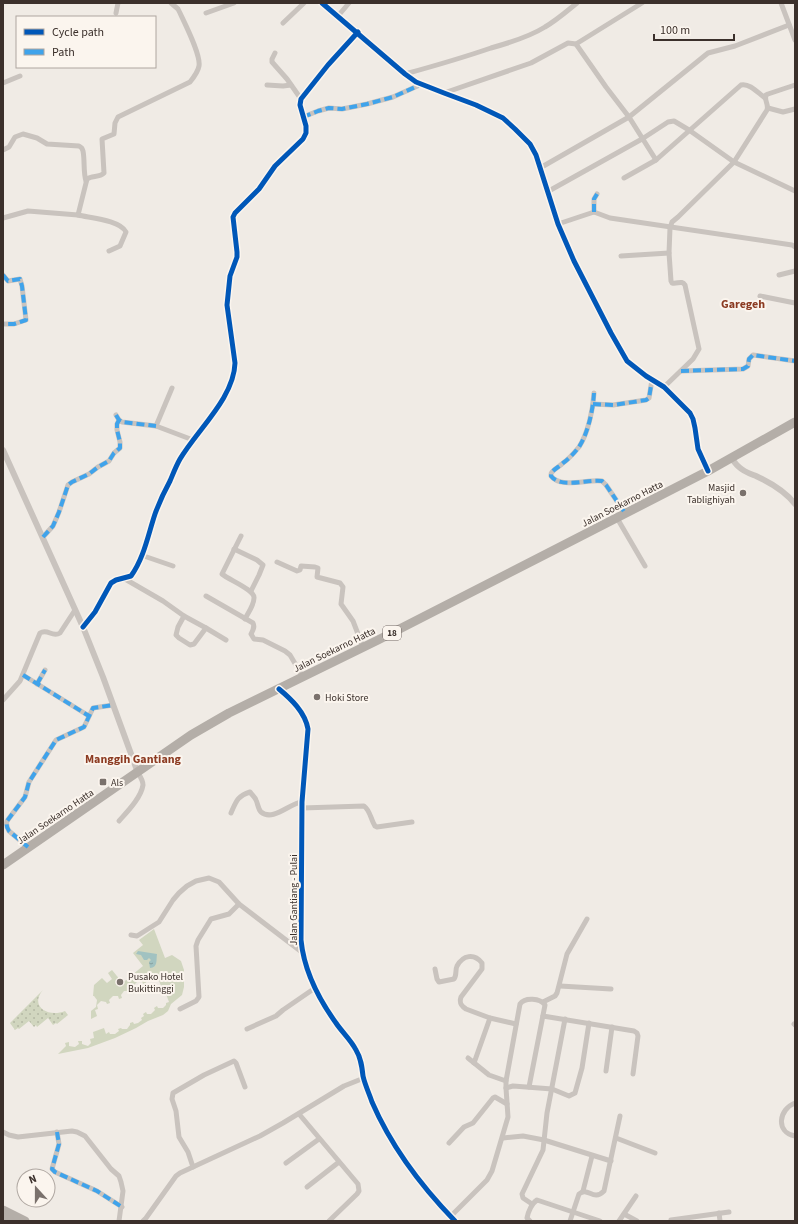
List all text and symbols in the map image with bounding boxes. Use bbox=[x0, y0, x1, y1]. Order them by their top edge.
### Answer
legend bbox=[16, 16, 156, 68]
scale bar bbox=[654, 16, 734, 42]
text: 100 m bbox=[660, 22, 690, 39]
text: Cycle path bbox=[52, 24, 104, 41]
text: Path bbox=[52, 44, 75, 61]
district label: Garegeh bbox=[721, 296, 765, 313]
street label: Jalan Soekarno Hatta bbox=[579, 477, 666, 530]
place label: Masjid Tablighiyah bbox=[687, 481, 735, 507]
marker: Masjid Tablighiyah bbox=[738, 488, 748, 498]
street label: Jalan Soekarno Hatta bbox=[291, 624, 378, 676]
road number: 18 bbox=[383, 626, 401, 640]
place label: Hoki Store bbox=[325, 691, 368, 705]
marker: Hoki Store bbox=[312, 692, 322, 702]
district label: Manggih Gantiang bbox=[85, 751, 182, 768]
place label: Als bbox=[111, 776, 123, 790]
marker: Als bbox=[98, 777, 108, 787]
street label: Jalan Soekarno Hatta bbox=[14, 786, 97, 848]
street label: Jalan Gantiang - Pulai bbox=[287, 854, 301, 946]
place label: Pusako Hotel Bukittinggi bbox=[128, 970, 183, 996]
marker: Pusako Hotel Bukittinggi bbox=[115, 977, 125, 987]
north arrow bbox=[16, 1168, 56, 1208]
text: N bbox=[26, 1171, 39, 1187]

